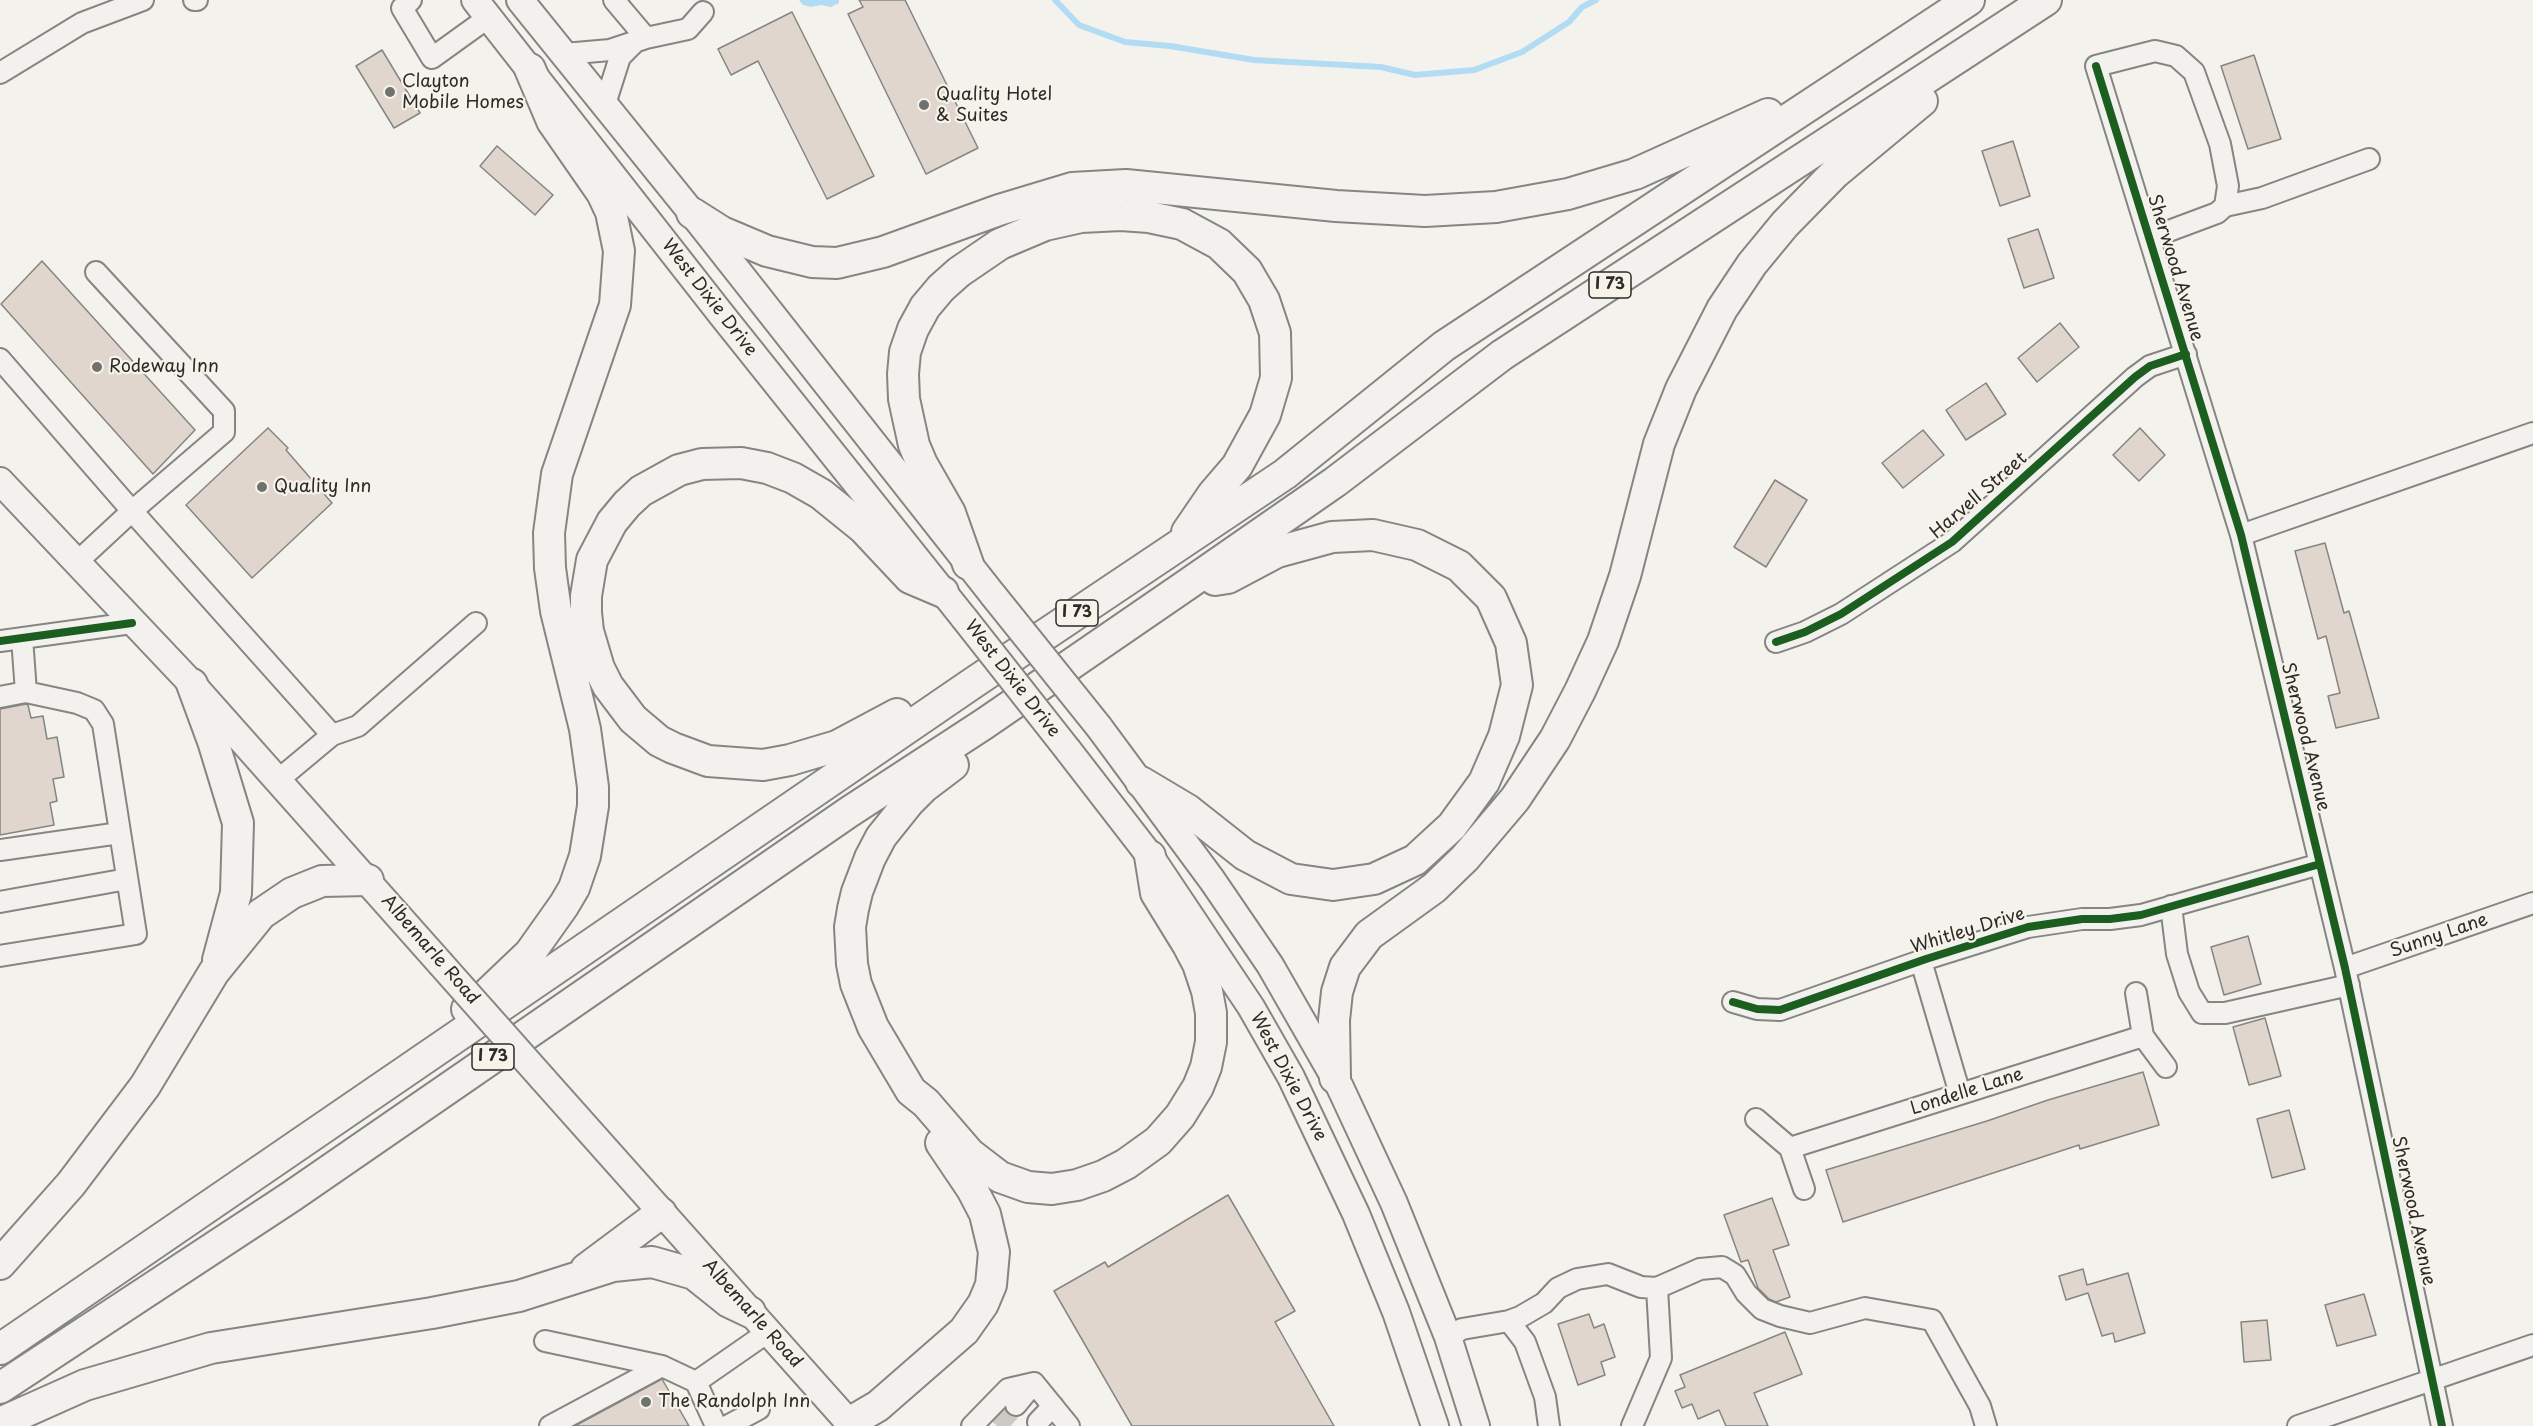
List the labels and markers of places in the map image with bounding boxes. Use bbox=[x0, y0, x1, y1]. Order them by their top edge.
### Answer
place label: Clayton Mobile Homes bbox=[402, 71, 524, 113]
place label: Quality Hotel & Suites bbox=[936, 84, 1052, 127]
marker: Clayton Mobile Homes bbox=[383, 85, 397, 99]
marker: Quality Hotel & Suites bbox=[917, 98, 931, 112]
place label: Rodeway Inn bbox=[109, 356, 219, 378]
marker: Rodeway Inn bbox=[90, 360, 104, 374]
place label: Quality Inn bbox=[274, 476, 371, 498]
marker: Quality Inn bbox=[255, 480, 269, 494]
place label: The Randolph Inn bbox=[658, 1391, 810, 1413]
marker: The Randolph Inn bbox=[639, 1395, 653, 1409]

